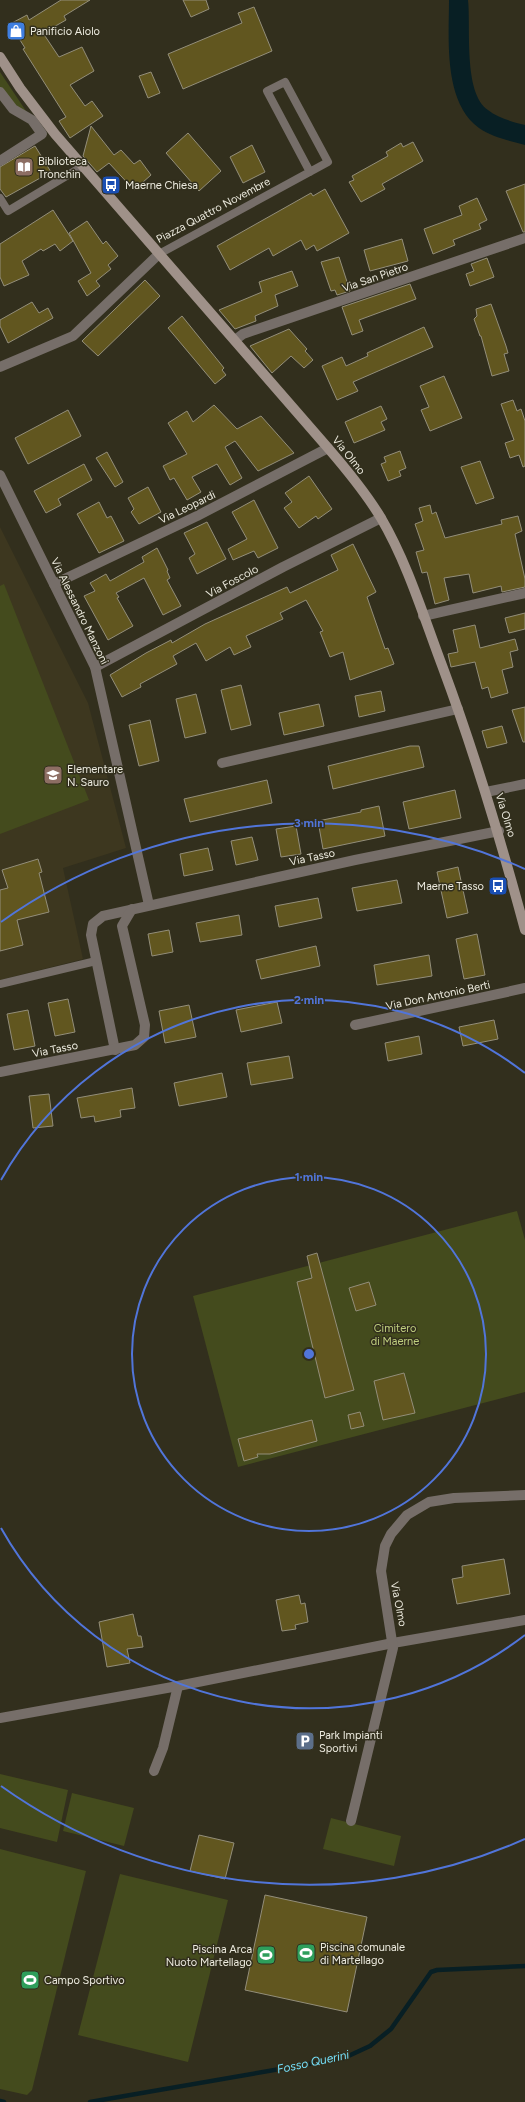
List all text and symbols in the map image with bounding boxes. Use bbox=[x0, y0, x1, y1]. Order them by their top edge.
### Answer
shop icon: Panificio Aiolo bbox=[5, 20, 27, 42]
place label: Panificio Aiolo bbox=[30, 25, 100, 38]
place label: Biblioteca Tronchin bbox=[38, 155, 87, 181]
library icon: Biblioteca Tronchin bbox=[13, 156, 35, 178]
bus stop icon: Maerne Chiesa bbox=[100, 174, 122, 196]
street label: Piazza Quattro Novembre bbox=[154, 175, 272, 246]
place label: Maerne Chiesa bbox=[125, 179, 198, 192]
street label: Via San Pietro bbox=[340, 260, 410, 295]
street label: Via Olmo bbox=[329, 434, 368, 477]
street label: Via Leopardi bbox=[157, 488, 218, 527]
street label: Via Alessandro Manzoni bbox=[48, 556, 111, 667]
street label: Via Foscolo bbox=[204, 562, 260, 601]
place label: Elementare N. Sauro bbox=[67, 763, 123, 789]
school or university icon: Elementare N. Sauro bbox=[42, 764, 64, 786]
street label: Via Olmo bbox=[493, 792, 518, 839]
text: 3 min bbox=[294, 816, 324, 830]
street label: Via Tasso bbox=[288, 846, 336, 869]
bus stop icon: Maerne Tasso bbox=[487, 875, 509, 897]
place label: Maerne Tasso bbox=[417, 880, 484, 893]
street label: Via Don Antonio Berti bbox=[385, 978, 491, 1013]
text: 2 min bbox=[294, 993, 324, 1007]
street label: Via Tasso bbox=[31, 1039, 79, 1060]
text: 1 min bbox=[295, 1170, 323, 1184]
park label: Cimitero di Maerne bbox=[371, 1322, 419, 1348]
centre of rings bbox=[302, 1347, 316, 1361]
street label: Via Olmo bbox=[388, 1581, 409, 1628]
place label: Park Impianti Sportivi bbox=[319, 1729, 383, 1755]
parking icon: Park Impianti Sportivi bbox=[294, 1730, 316, 1752]
place label: Piscina comunale di Martellago bbox=[320, 1941, 405, 1967]
sports icon: Piscina comunale di Martellago bbox=[295, 1942, 317, 1964]
place label: Piscina Arca Nuoto Martellago bbox=[166, 1943, 252, 1969]
sports icon: Piscina Arca Nuoto Martellago bbox=[255, 1944, 277, 1966]
sports icon: Campo Sportivo bbox=[19, 1969, 41, 1991]
place label: Campo Sportivo bbox=[44, 1974, 125, 1987]
water label: Fosso Querini bbox=[276, 2047, 351, 2076]

